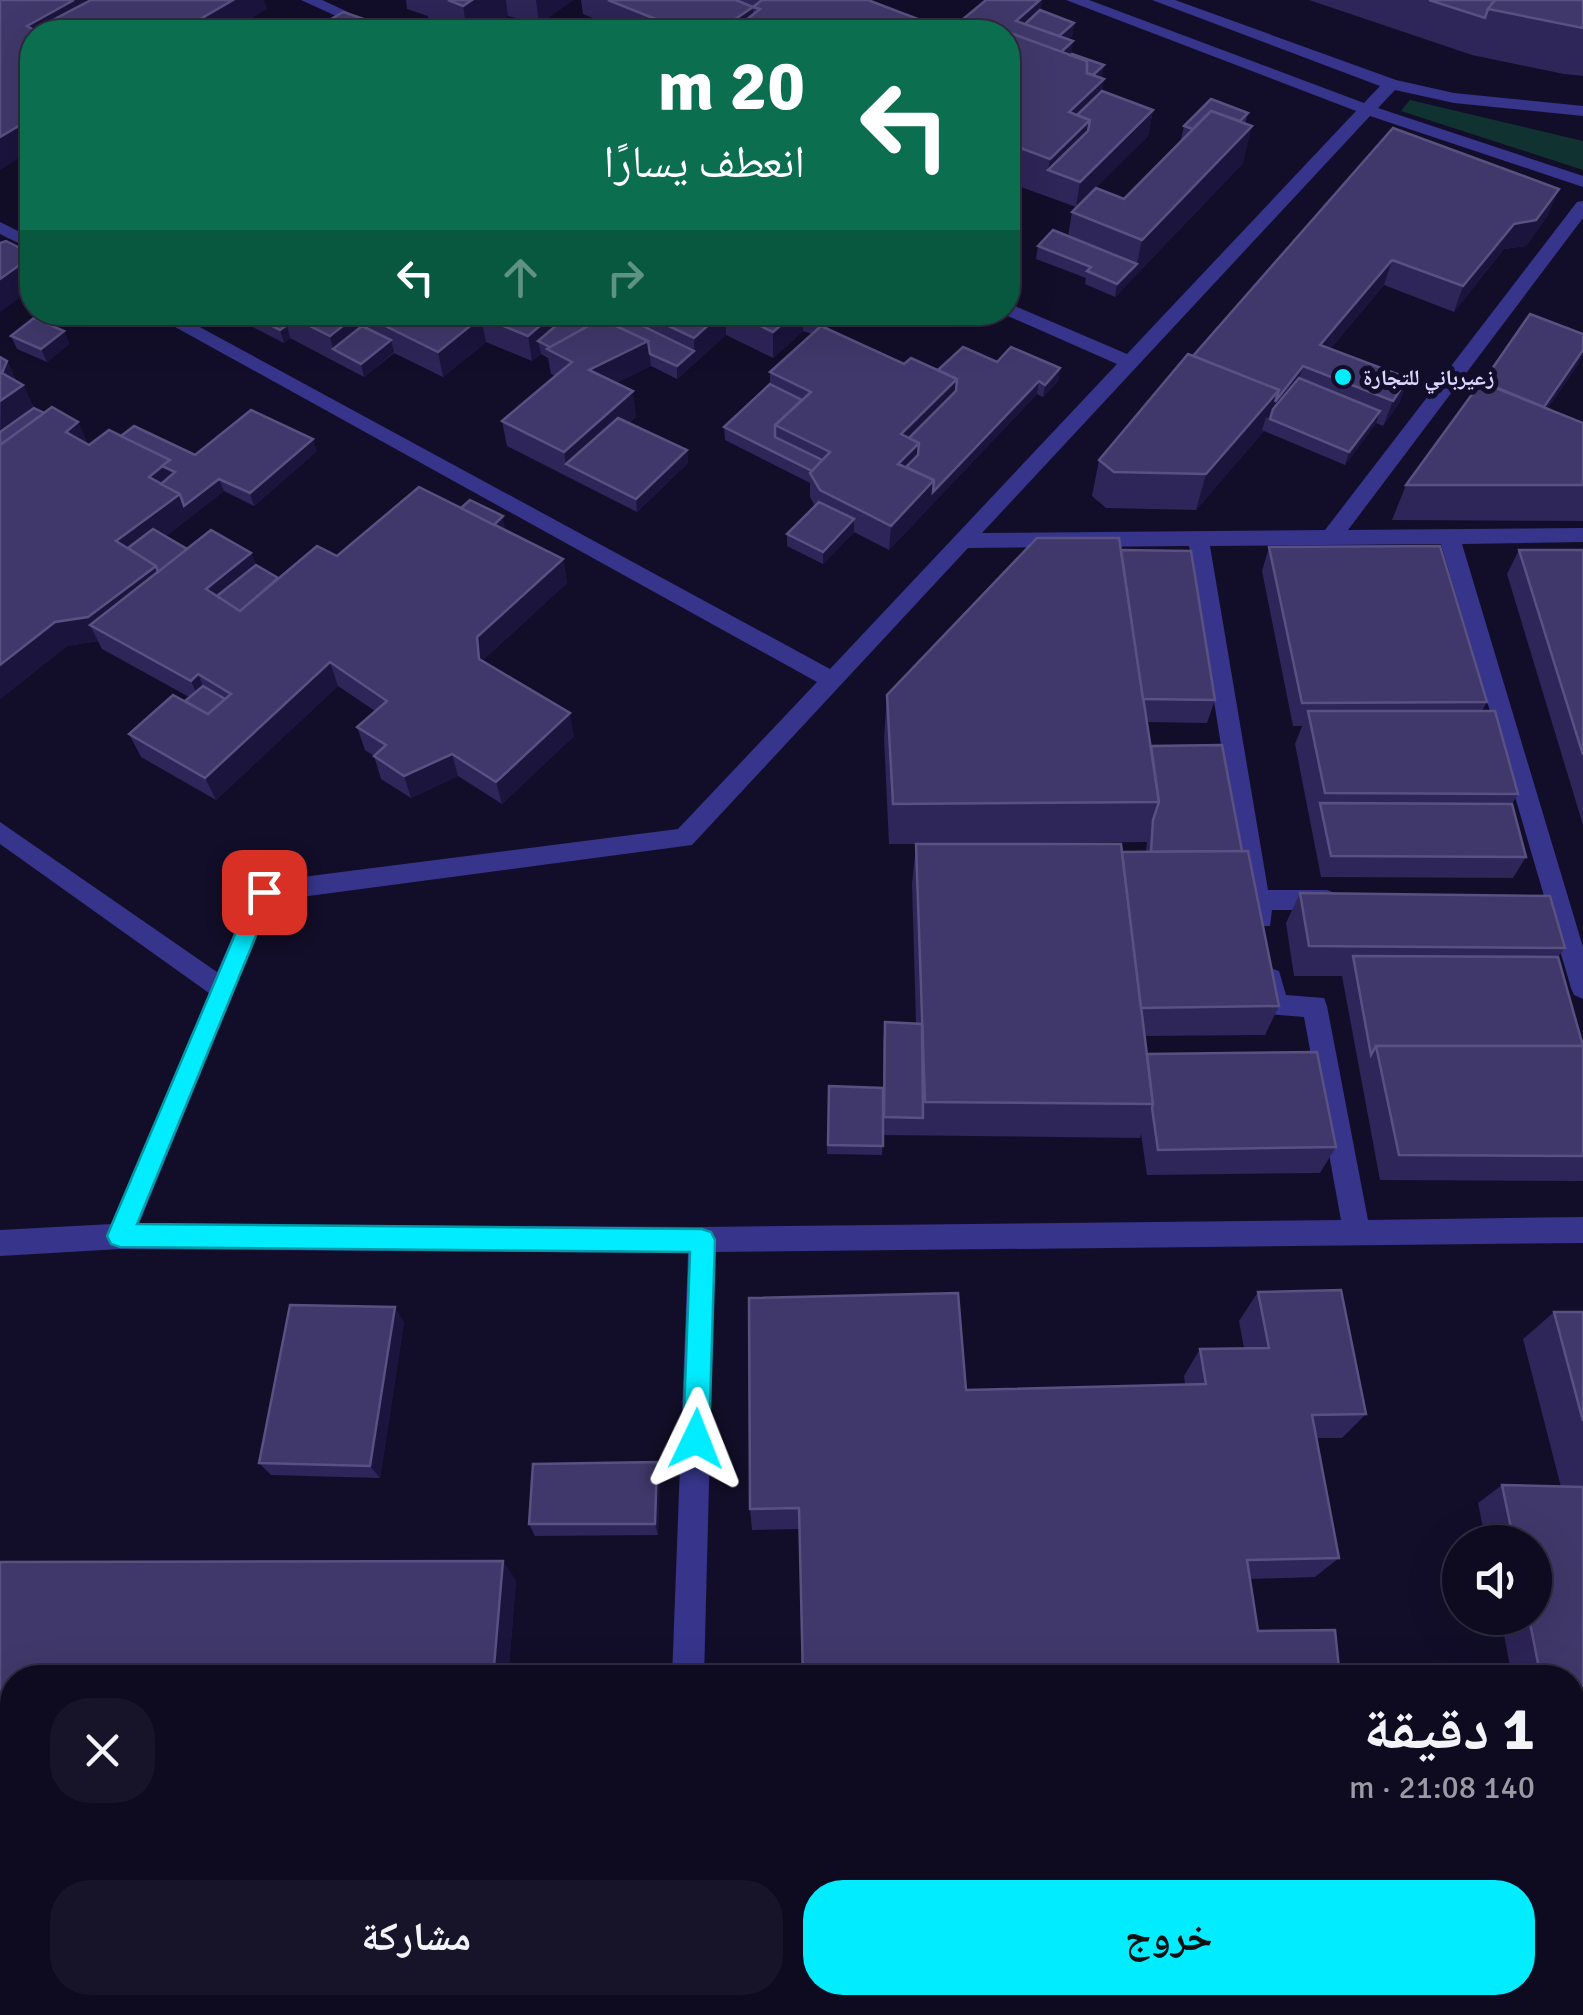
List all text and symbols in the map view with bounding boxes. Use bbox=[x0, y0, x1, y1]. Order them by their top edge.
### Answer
text: 20 m bbox=[657, 43, 805, 129]
icon: left bbox=[840, 60, 970, 190]
text: انعطف يسارًا bbox=[604, 135, 805, 190]
icon: left bbox=[388, 250, 443, 305]
icon: ahead bbox=[493, 250, 548, 305]
icon: right bbox=[598, 250, 653, 305]
place label: زعيرباني للتجارة bbox=[1363, 364, 1494, 394]
marker: زعيرباني للتجارة bbox=[1332, 366, 1354, 388]
pin bbox=[222, 850, 307, 935]
icon: arrive bbox=[237, 865, 292, 920]
position arrow bbox=[644, 1387, 748, 1491]
map controls bbox=[1442, 1525, 1552, 1635]
button: sound bbox=[1442, 1525, 1552, 1635]
text: 1 دقيقة bbox=[1363, 1693, 1535, 1767]
button: close bbox=[50, 1698, 155, 1803]
text: 140 m · 21:08 bbox=[1349, 1768, 1535, 1807]
button: مشاركة bbox=[50, 1880, 783, 1995]
button: خروج bbox=[803, 1880, 1535, 1995]

